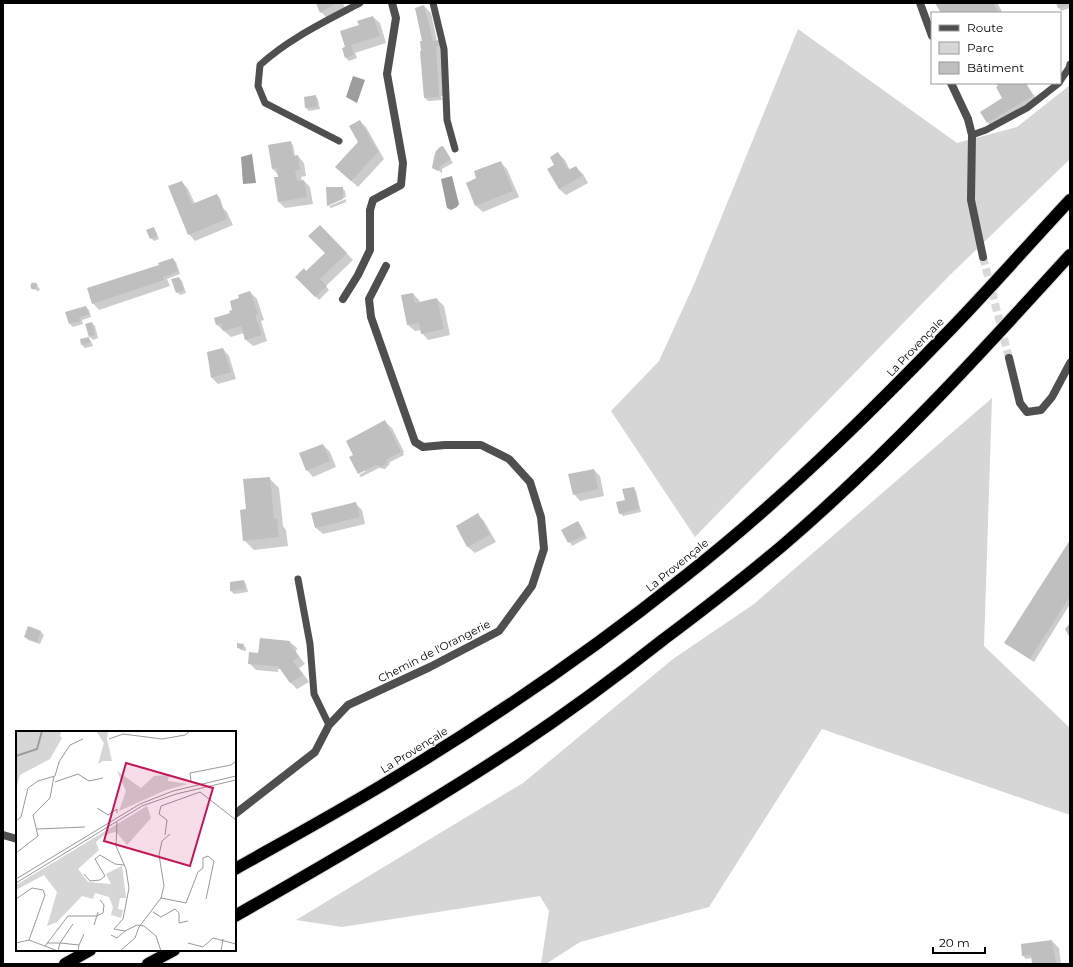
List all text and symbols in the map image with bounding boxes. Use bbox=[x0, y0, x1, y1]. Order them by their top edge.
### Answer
legend bbox=[931, 12, 1061, 84]
text: Route bbox=[967, 20, 1003, 35]
text: Parc bbox=[967, 40, 994, 55]
text: Bâtiment bbox=[967, 60, 1024, 75]
street label: La Provençale bbox=[883, 314, 947, 379]
street label: La Provençale bbox=[643, 535, 711, 595]
street label: Chemin de l'Orangerie bbox=[376, 616, 493, 685]
street label: La Provençale bbox=[378, 724, 451, 776]
inset map bbox=[16, 731, 236, 951]
scale bar bbox=[933, 929, 985, 955]
text: 20 m bbox=[939, 935, 970, 950]

